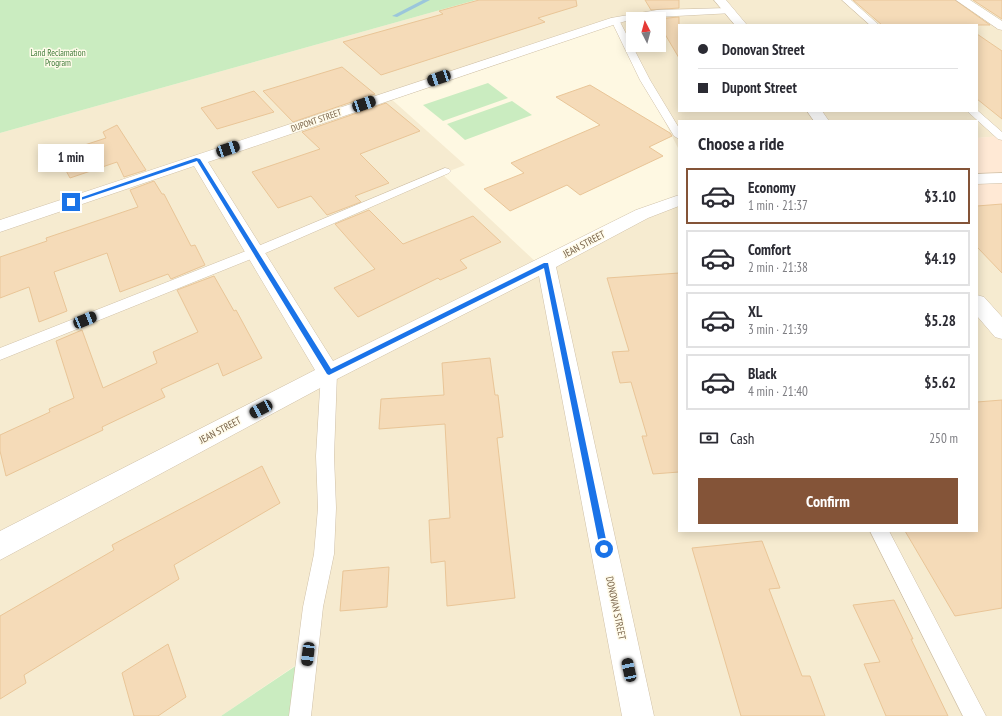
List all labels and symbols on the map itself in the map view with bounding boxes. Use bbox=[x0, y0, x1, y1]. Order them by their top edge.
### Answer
north arrow bbox=[626, 12, 666, 52]
park label: Land Reclamation Program bbox=[30, 47, 86, 68]
car bbox=[426, 68, 452, 88]
car bbox=[351, 94, 377, 114]
street label: DUPONT STREET bbox=[289, 106, 343, 134]
car bbox=[215, 139, 241, 159]
callout: 1 min bbox=[38, 144, 104, 172]
route end bbox=[62, 193, 80, 211]
street label: JEAN STREET bbox=[560, 227, 608, 261]
car bbox=[72, 310, 98, 330]
car bbox=[248, 398, 274, 420]
street label: JEAN STREET bbox=[196, 413, 244, 447]
route start bbox=[595, 540, 613, 558]
street label: DONOVAN STREET bbox=[603, 575, 629, 641]
car bbox=[301, 641, 315, 667]
car bbox=[621, 657, 637, 683]

